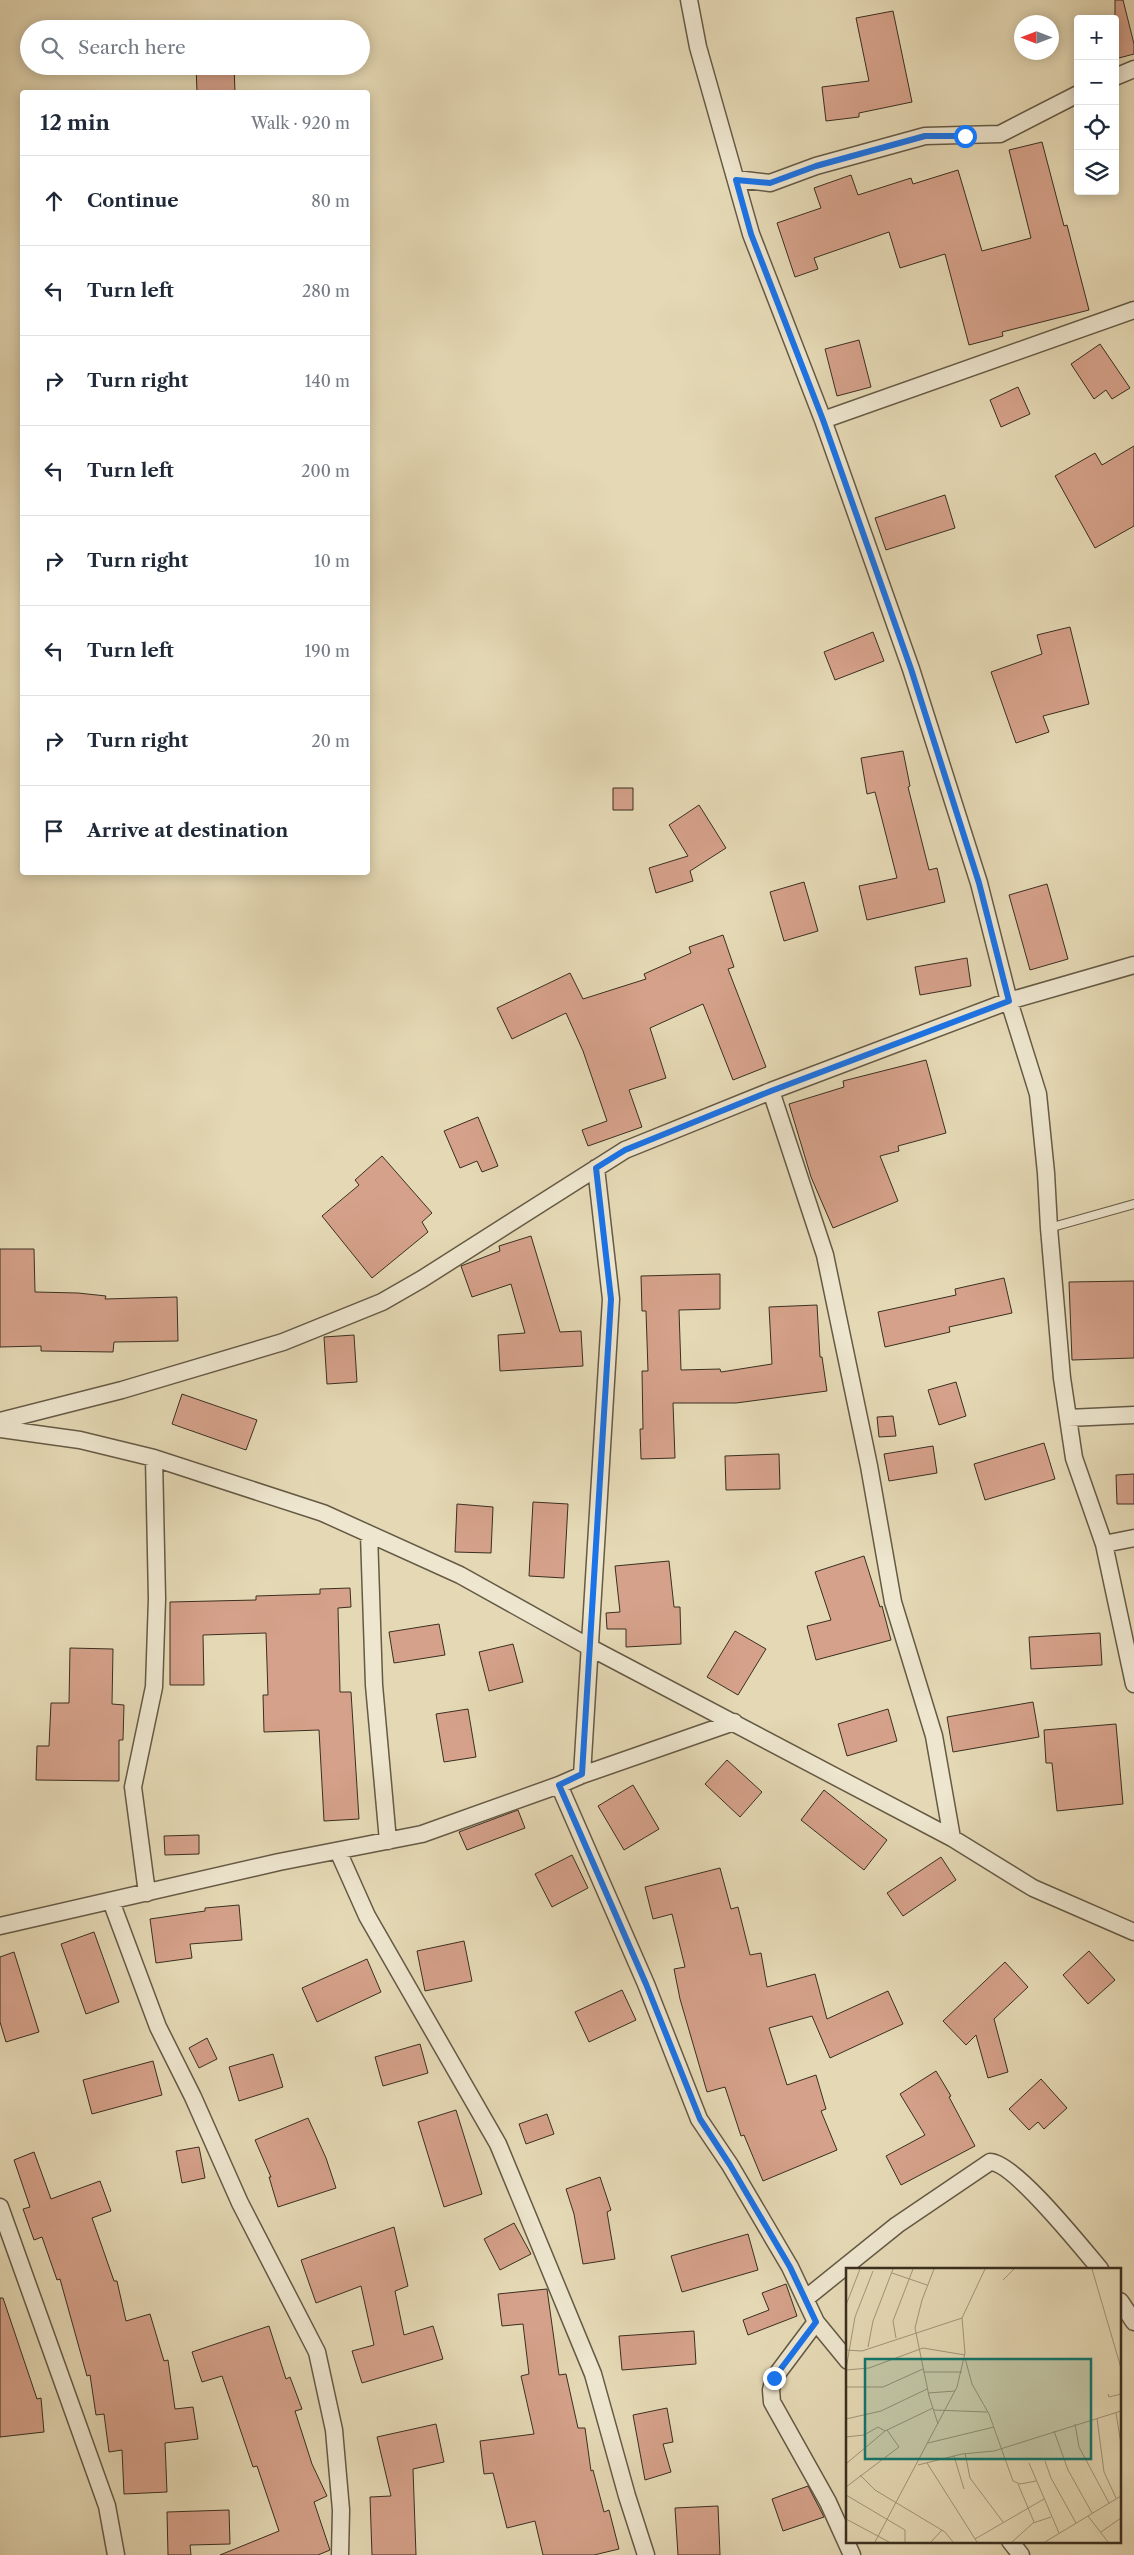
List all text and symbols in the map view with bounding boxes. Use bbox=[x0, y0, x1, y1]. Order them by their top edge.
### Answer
north arrow bbox=[1014, 15, 1059, 60]
map controls bbox=[1074, 15, 1119, 195]
button: + bbox=[1074, 15, 1119, 60]
search box bbox=[20, 20, 370, 75]
icon: search bbox=[38, 34, 66, 62]
text: Search here bbox=[78, 36, 186, 59]
button: − bbox=[1074, 60, 1119, 105]
button: locate bbox=[1074, 105, 1119, 150]
text: 12 min bbox=[40, 110, 110, 135]
text: Walk · 920 m bbox=[251, 113, 350, 133]
route start bbox=[954, 125, 977, 148]
button: layers bbox=[1074, 150, 1119, 195]
icon: ahead bbox=[40, 187, 68, 215]
text: Continue bbox=[87, 189, 179, 212]
text: 80 m bbox=[311, 191, 350, 211]
icon: left bbox=[40, 277, 68, 305]
text: Turn left bbox=[87, 279, 174, 302]
text: 280 m bbox=[302, 281, 350, 301]
icon: right bbox=[40, 367, 68, 395]
text: Turn right bbox=[87, 369, 188, 392]
text: 140 m bbox=[305, 371, 350, 391]
icon: left bbox=[40, 457, 68, 485]
text: Turn left bbox=[87, 459, 174, 482]
text: 200 m bbox=[301, 461, 350, 481]
icon: right bbox=[40, 547, 68, 575]
text: Turn right bbox=[87, 549, 188, 572]
text: 10 m bbox=[314, 551, 350, 571]
icon: left bbox=[40, 637, 68, 665]
text: Turn left bbox=[87, 639, 174, 662]
text: 190 m bbox=[305, 641, 350, 661]
icon: right bbox=[40, 727, 68, 755]
text: Turn right bbox=[87, 729, 188, 752]
text: 20 m bbox=[311, 731, 350, 751]
icon: arrive bbox=[40, 817, 68, 845]
text: Arrive at destination bbox=[87, 819, 288, 842]
inset map bbox=[846, 2268, 1122, 2542]
route end bbox=[763, 2367, 786, 2390]

